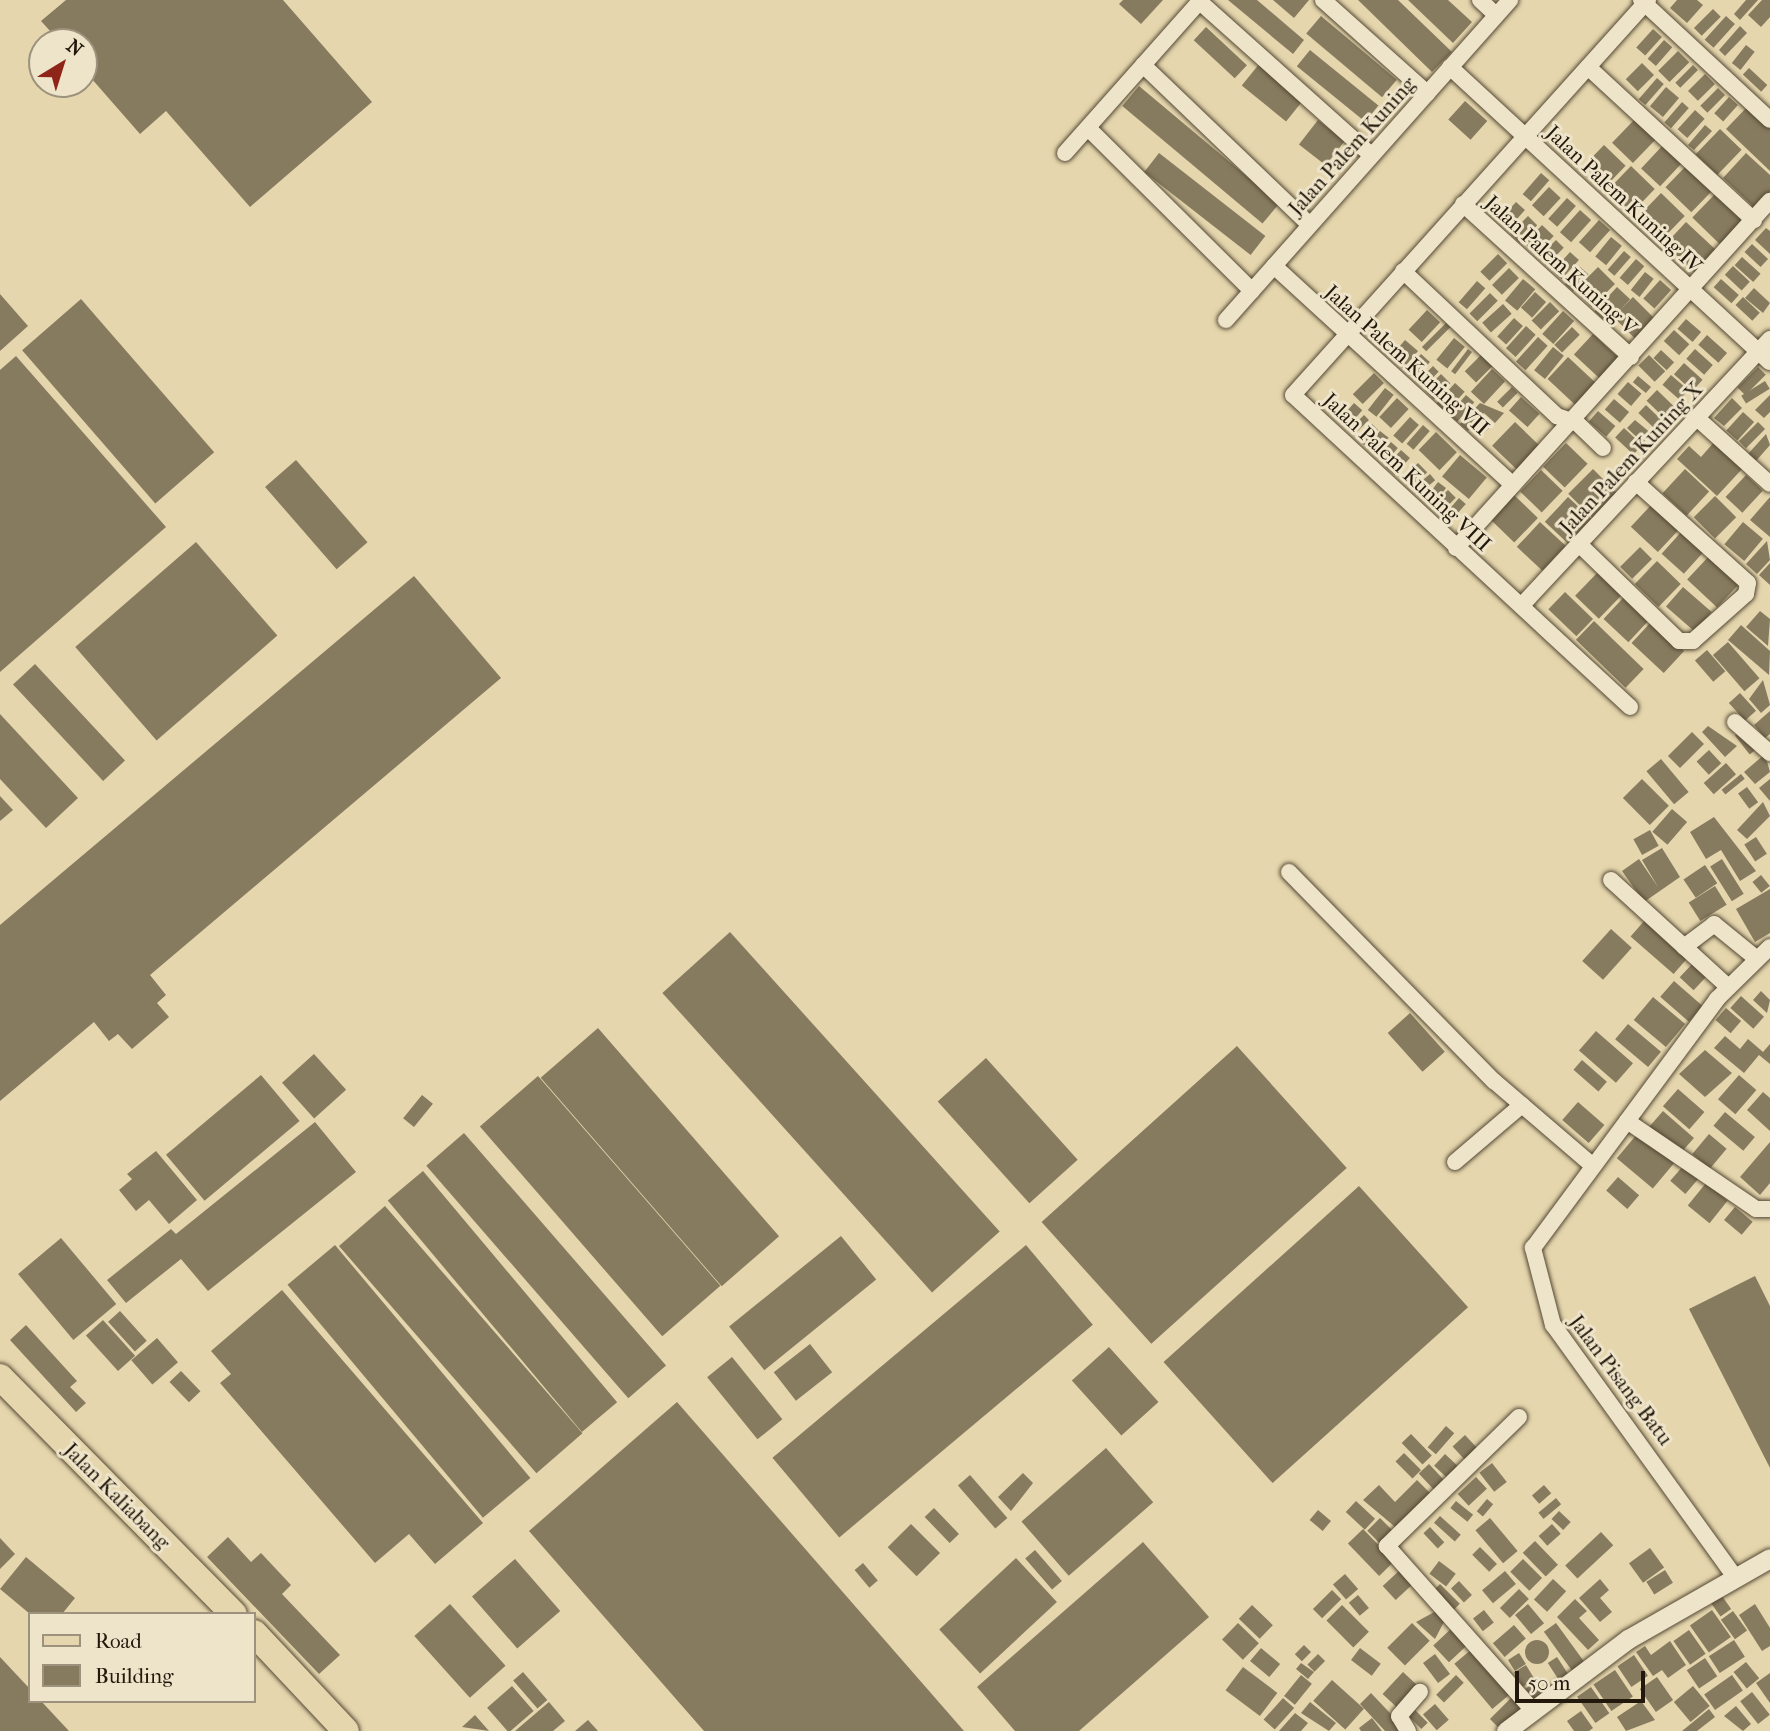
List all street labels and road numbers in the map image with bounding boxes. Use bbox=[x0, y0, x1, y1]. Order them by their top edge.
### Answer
street label: Jalan Palem Kuning bbox=[1283, 71, 1421, 221]
street label: Jalan Palem Kuning IV bbox=[1541, 120, 1707, 278]
street label: Jalan Palem Kuning V bbox=[1480, 190, 1642, 340]
street label: Jalan Palem Kuning VII bbox=[1320, 279, 1494, 441]
street label: Jalan Palem Kuning X bbox=[1554, 377, 1708, 539]
street label: Jalan Palem Kuning VIII bbox=[1318, 387, 1496, 557]
street label: Jalan Pisang Batu bbox=[1564, 1310, 1678, 1450]
street label: Jalan Kaliabang bbox=[58, 1437, 176, 1555]

